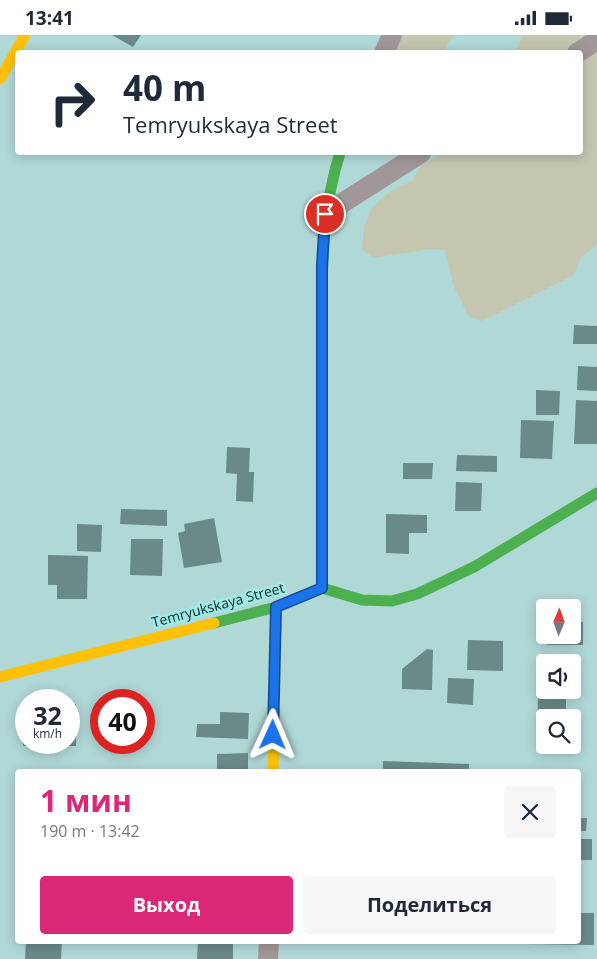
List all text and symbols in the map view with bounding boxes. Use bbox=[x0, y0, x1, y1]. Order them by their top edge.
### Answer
text: 13:41 bbox=[25, 5, 74, 31]
text: 40 m bbox=[123, 64, 206, 111]
icon: right bbox=[40, 70, 105, 135]
text: Temryukskaya Street bbox=[123, 109, 338, 139]
pin bbox=[304, 193, 346, 235]
icon: arrive bbox=[311, 200, 339, 228]
street label: Temryukskaya Street bbox=[149, 578, 286, 631]
north arrow bbox=[536, 599, 581, 644]
map controls bbox=[536, 599, 581, 754]
button: sound bbox=[536, 654, 581, 699]
speed limit sign: 40 bbox=[90, 689, 155, 754]
text: 32 bbox=[33, 698, 62, 732]
position arrow bbox=[246, 708, 298, 760]
button: search bbox=[536, 709, 581, 754]
text: km/h bbox=[33, 725, 62, 742]
text: 1 мин bbox=[40, 780, 132, 821]
button: close bbox=[504, 786, 556, 838]
text: 190 m · 13:42 bbox=[40, 820, 140, 842]
button: Выход bbox=[40, 876, 293, 934]
button: Поделиться bbox=[303, 876, 556, 934]

